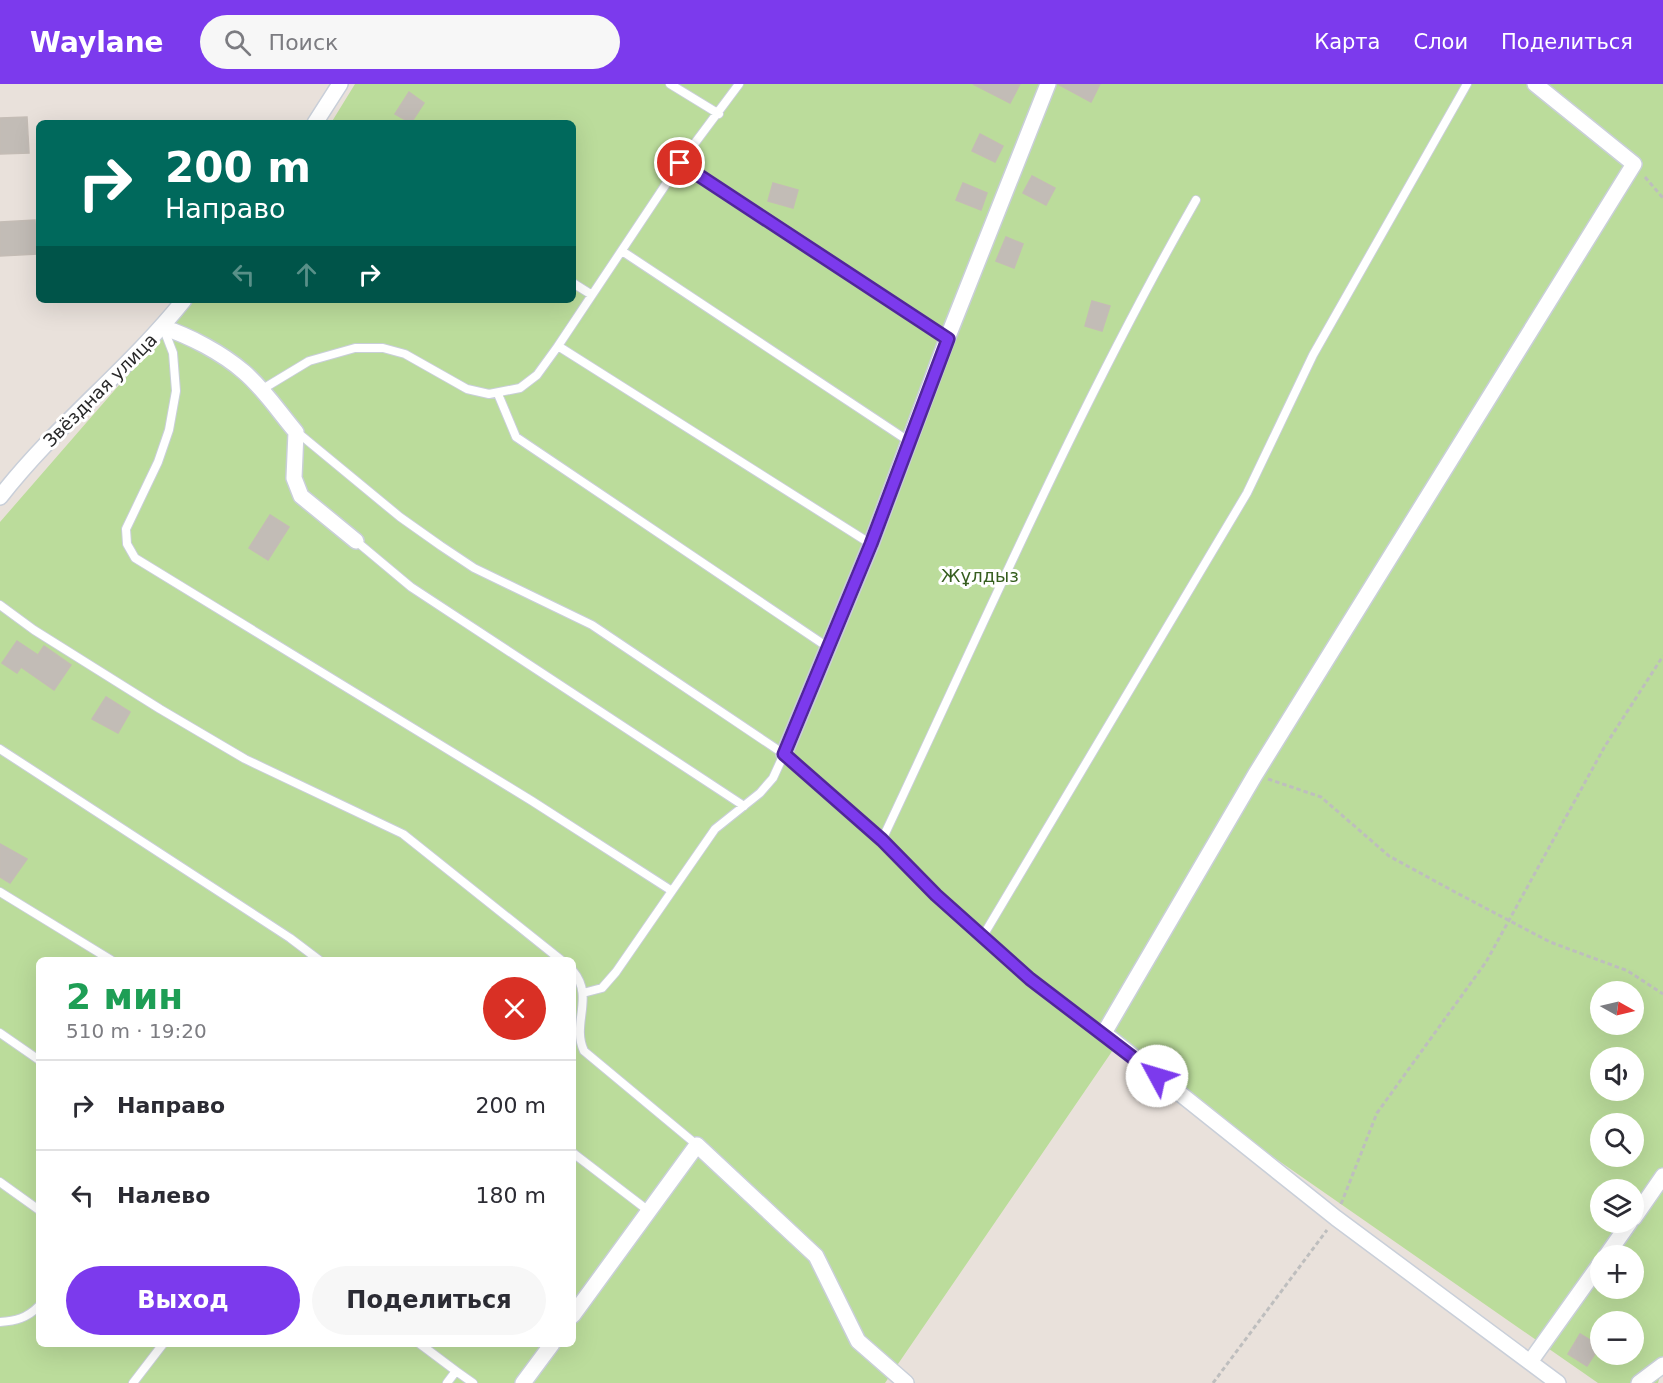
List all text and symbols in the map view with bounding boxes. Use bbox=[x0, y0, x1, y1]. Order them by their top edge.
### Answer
search box bbox=[200, 15, 620, 69]
text: Waylane bbox=[30, 26, 164, 59]
icon: search bbox=[221, 26, 254, 59]
text: Поиск bbox=[269, 30, 338, 55]
text: Карта bbox=[1314, 30, 1380, 54]
text: Слои bbox=[1413, 30, 1468, 54]
text: Поделиться bbox=[1501, 30, 1633, 54]
pin bbox=[654, 137, 705, 188]
text: 200 m bbox=[165, 143, 311, 192]
icon: right bbox=[66, 144, 144, 222]
icon: arrive bbox=[663, 146, 696, 179]
text: Направо bbox=[165, 193, 286, 224]
icon: left bbox=[227, 258, 260, 291]
icon: ahead bbox=[290, 258, 323, 291]
icon: right bbox=[353, 258, 386, 291]
street label: Звёздная улица bbox=[39, 329, 161, 451]
park label: Жұлдыз bbox=[941, 565, 1019, 586]
text: 2 мин bbox=[66, 976, 183, 1017]
button: close bbox=[483, 977, 546, 1040]
north arrow bbox=[1590, 981, 1644, 1035]
map controls bbox=[1590, 981, 1644, 1365]
text: 510 m · 19:20 bbox=[66, 1019, 207, 1043]
position arrow bbox=[1125, 1044, 1189, 1108]
button: sound bbox=[1590, 1047, 1644, 1101]
icon: right bbox=[66, 1089, 99, 1122]
text: Направо bbox=[117, 1093, 225, 1118]
text: 200 m bbox=[476, 1093, 546, 1118]
button: search bbox=[1590, 1113, 1644, 1167]
icon: left bbox=[66, 1179, 99, 1212]
button: layers bbox=[1590, 1179, 1644, 1233]
text: Налево bbox=[117, 1183, 210, 1208]
text: 180 m bbox=[476, 1183, 546, 1208]
button: + bbox=[1590, 1245, 1644, 1299]
button: Выход bbox=[66, 1266, 300, 1335]
button: Поделиться bbox=[312, 1266, 546, 1335]
button: − bbox=[1590, 1311, 1644, 1365]

